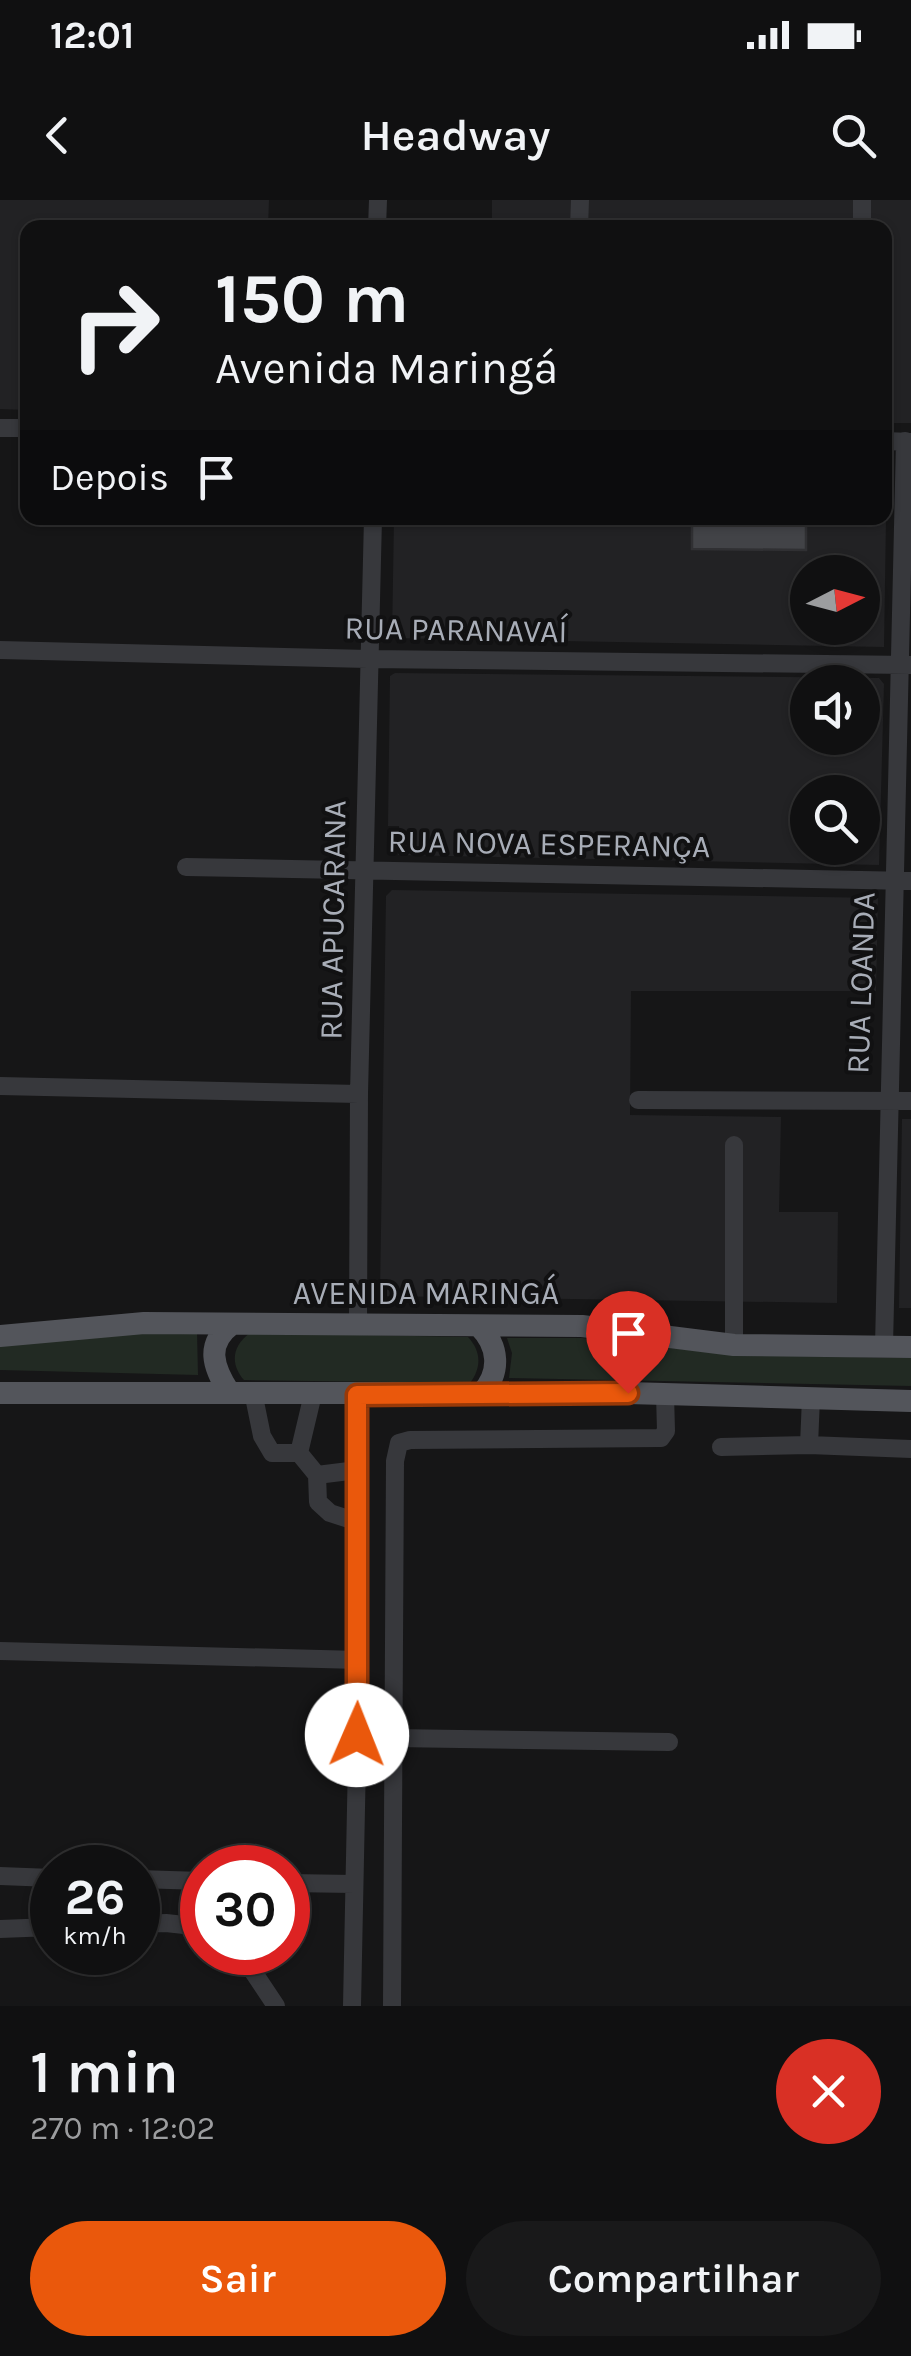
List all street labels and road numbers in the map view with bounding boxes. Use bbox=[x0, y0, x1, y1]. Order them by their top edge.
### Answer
street label: RUA PARANAVAÍ bbox=[344, 608, 569, 650]
street label: RUA APUCARANA bbox=[312, 800, 354, 1040]
street label: RUA NOVA ESPERANÇA bbox=[387, 823, 711, 865]
street label: RUA LOANDA bbox=[839, 891, 883, 1075]
street label: AVENIDA MARINGÁ bbox=[293, 1273, 559, 1312]

